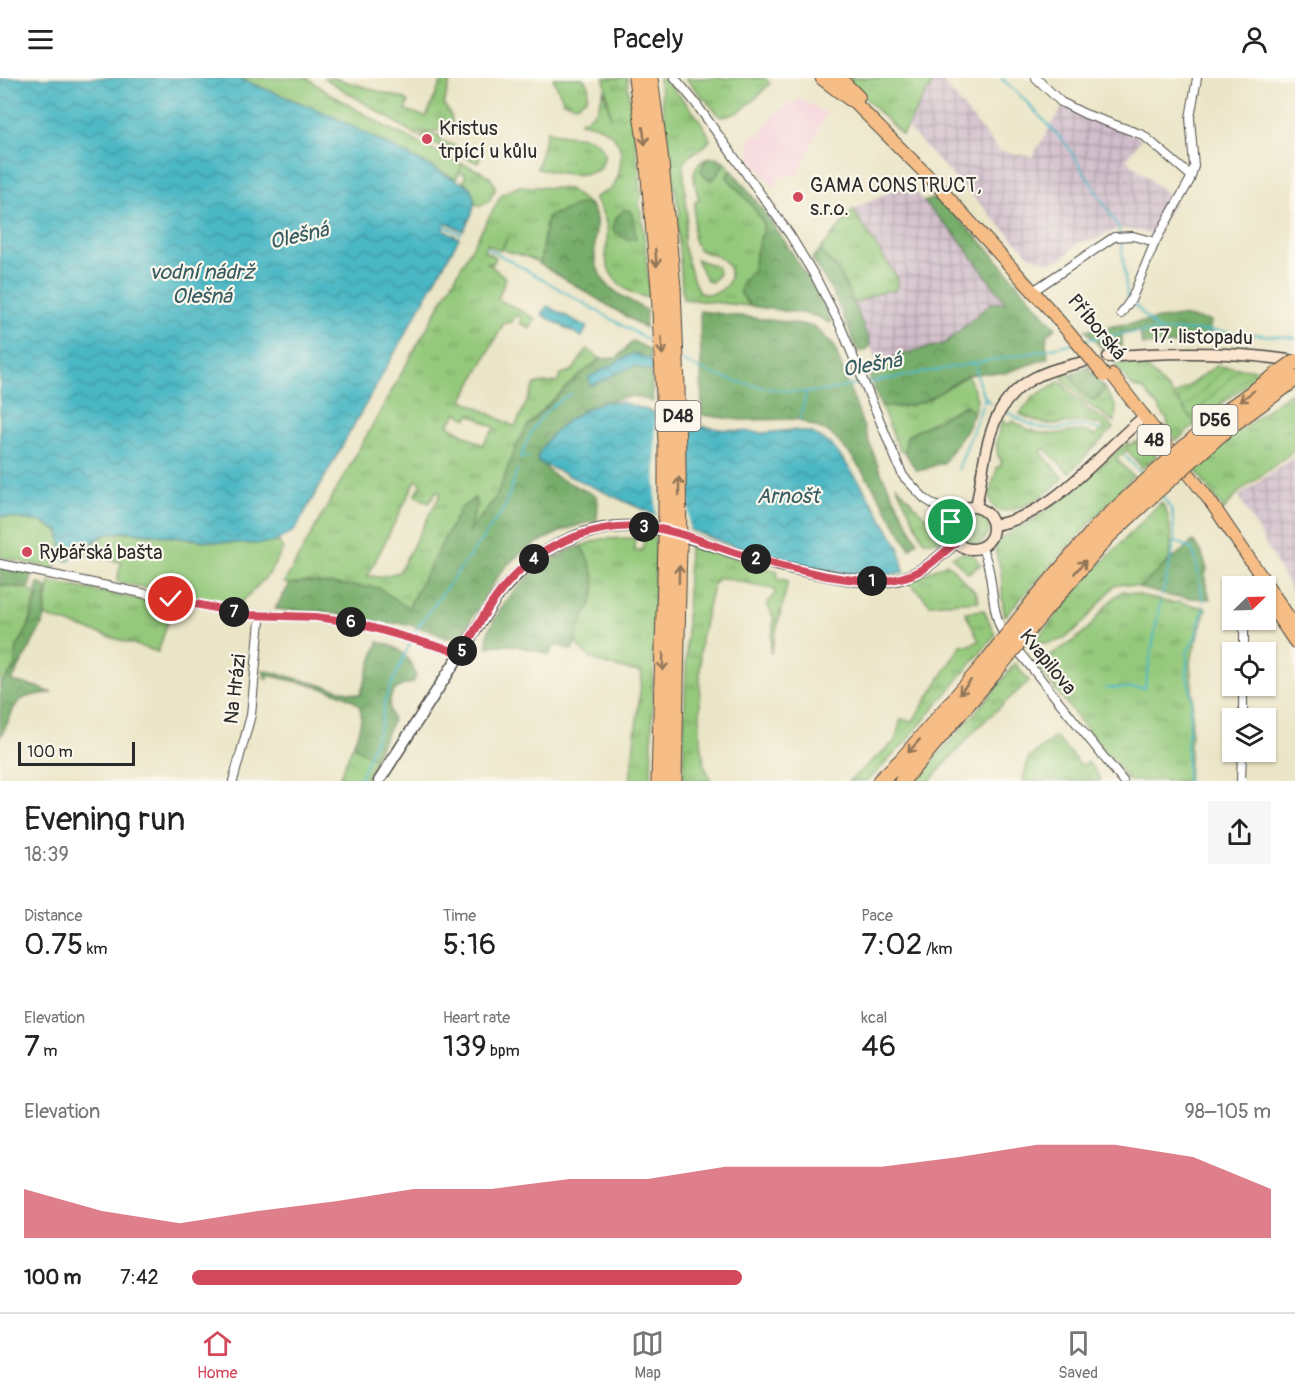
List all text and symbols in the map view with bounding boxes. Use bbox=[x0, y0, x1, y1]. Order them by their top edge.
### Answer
icon: menu bbox=[24, 23, 57, 56]
text: Pacely bbox=[612, 23, 683, 56]
icon: person bbox=[1238, 23, 1271, 56]
place label: Kristus trpící u kůlu bbox=[438, 116, 537, 164]
one-way arrow bbox=[639, 126, 650, 145]
marker: Kristus trpící u kůlu bbox=[420, 132, 434, 146]
place label: GAMA CONSTRUCT, s.r.o. bbox=[810, 173, 982, 221]
marker: GAMA CONSTRUCT, s.r.o. bbox=[791, 190, 805, 204]
water label: Olešná bbox=[267, 216, 332, 256]
one-way arrow bbox=[651, 248, 662, 268]
water label: vodní nádrž Olešná bbox=[150, 259, 257, 310]
street label: Příborská bbox=[1062, 289, 1132, 365]
street label: 17. listopadu bbox=[1151, 324, 1253, 350]
one-way arrow bbox=[657, 336, 668, 356]
water label: Olešná bbox=[840, 346, 905, 383]
one-way arrow bbox=[1239, 389, 1255, 402]
road number: D48 bbox=[656, 401, 700, 431]
road number: D56 bbox=[1192, 405, 1238, 435]
road number: 48 bbox=[1138, 425, 1170, 455]
one-way arrow bbox=[673, 477, 685, 497]
water label: Arnošt bbox=[757, 483, 822, 510]
pin bbox=[925, 496, 976, 547]
icon: arrive bbox=[934, 505, 967, 538]
pin: 3 bbox=[629, 512, 659, 542]
text: 3 bbox=[640, 517, 648, 537]
place label: Rybářská bašta bbox=[39, 540, 162, 565]
pin: 4 bbox=[519, 544, 549, 574]
pin: 2 bbox=[741, 544, 771, 574]
marker: Rybářská bašta bbox=[20, 545, 34, 559]
text: 4 bbox=[529, 549, 539, 569]
text: 2 bbox=[752, 549, 760, 569]
one-way arrow bbox=[1073, 560, 1087, 575]
one-way arrow bbox=[673, 565, 684, 585]
pin: 1 bbox=[857, 566, 887, 596]
text: 1 bbox=[869, 571, 875, 591]
pin bbox=[145, 573, 196, 624]
north arrow bbox=[1222, 576, 1276, 630]
map controls bbox=[1222, 576, 1276, 762]
icon: check bbox=[154, 582, 187, 615]
pin: 7 bbox=[219, 597, 249, 627]
text: 7 bbox=[230, 602, 238, 622]
pin: 6 bbox=[336, 607, 366, 637]
text: 6 bbox=[346, 612, 356, 632]
street label: Kvapilova bbox=[1014, 624, 1082, 700]
pin: 5 bbox=[447, 636, 477, 666]
text: 5 bbox=[458, 641, 466, 661]
button: locate bbox=[1222, 642, 1276, 696]
one-way arrow bbox=[657, 651, 668, 671]
street label: Na Hrázi bbox=[218, 653, 252, 725]
one-way arrow bbox=[958, 679, 972, 694]
button: layers bbox=[1222, 708, 1276, 762]
scale bar bbox=[18, 739, 135, 766]
one-way arrow bbox=[907, 739, 921, 754]
text: 100 m bbox=[27, 742, 73, 762]
text: Evening run bbox=[24, 799, 185, 840]
button: share bbox=[1208, 801, 1271, 864]
text: 18:39 bbox=[24, 842, 69, 867]
text: Distance bbox=[24, 906, 83, 926]
text: Time bbox=[443, 906, 476, 926]
text: Pace bbox=[861, 906, 893, 926]
text: 0.75 bbox=[24, 926, 83, 963]
text: 5:16 bbox=[443, 926, 496, 963]
text: 7:02 bbox=[861, 926, 922, 963]
text: km bbox=[83, 939, 108, 959]
text: /km bbox=[922, 939, 953, 959]
text: Elevation bbox=[24, 1008, 85, 1028]
text: Heart rate bbox=[443, 1008, 510, 1028]
text: kcal bbox=[861, 1008, 887, 1028]
text: 7 bbox=[24, 1028, 40, 1065]
text: 139 bbox=[443, 1028, 487, 1065]
text: 46 bbox=[861, 1028, 896, 1065]
text: m bbox=[40, 1041, 58, 1061]
text: bpm bbox=[487, 1041, 520, 1061]
text: Elevation bbox=[24, 1099, 100, 1124]
text: 98–105 m bbox=[1184, 1099, 1271, 1124]
text: 100 m bbox=[24, 1265, 81, 1290]
text: 7:42 bbox=[120, 1265, 159, 1290]
tab: Home bbox=[197, 1327, 237, 1383]
tab: Map bbox=[631, 1327, 664, 1383]
tab: Saved bbox=[1058, 1327, 1098, 1383]

